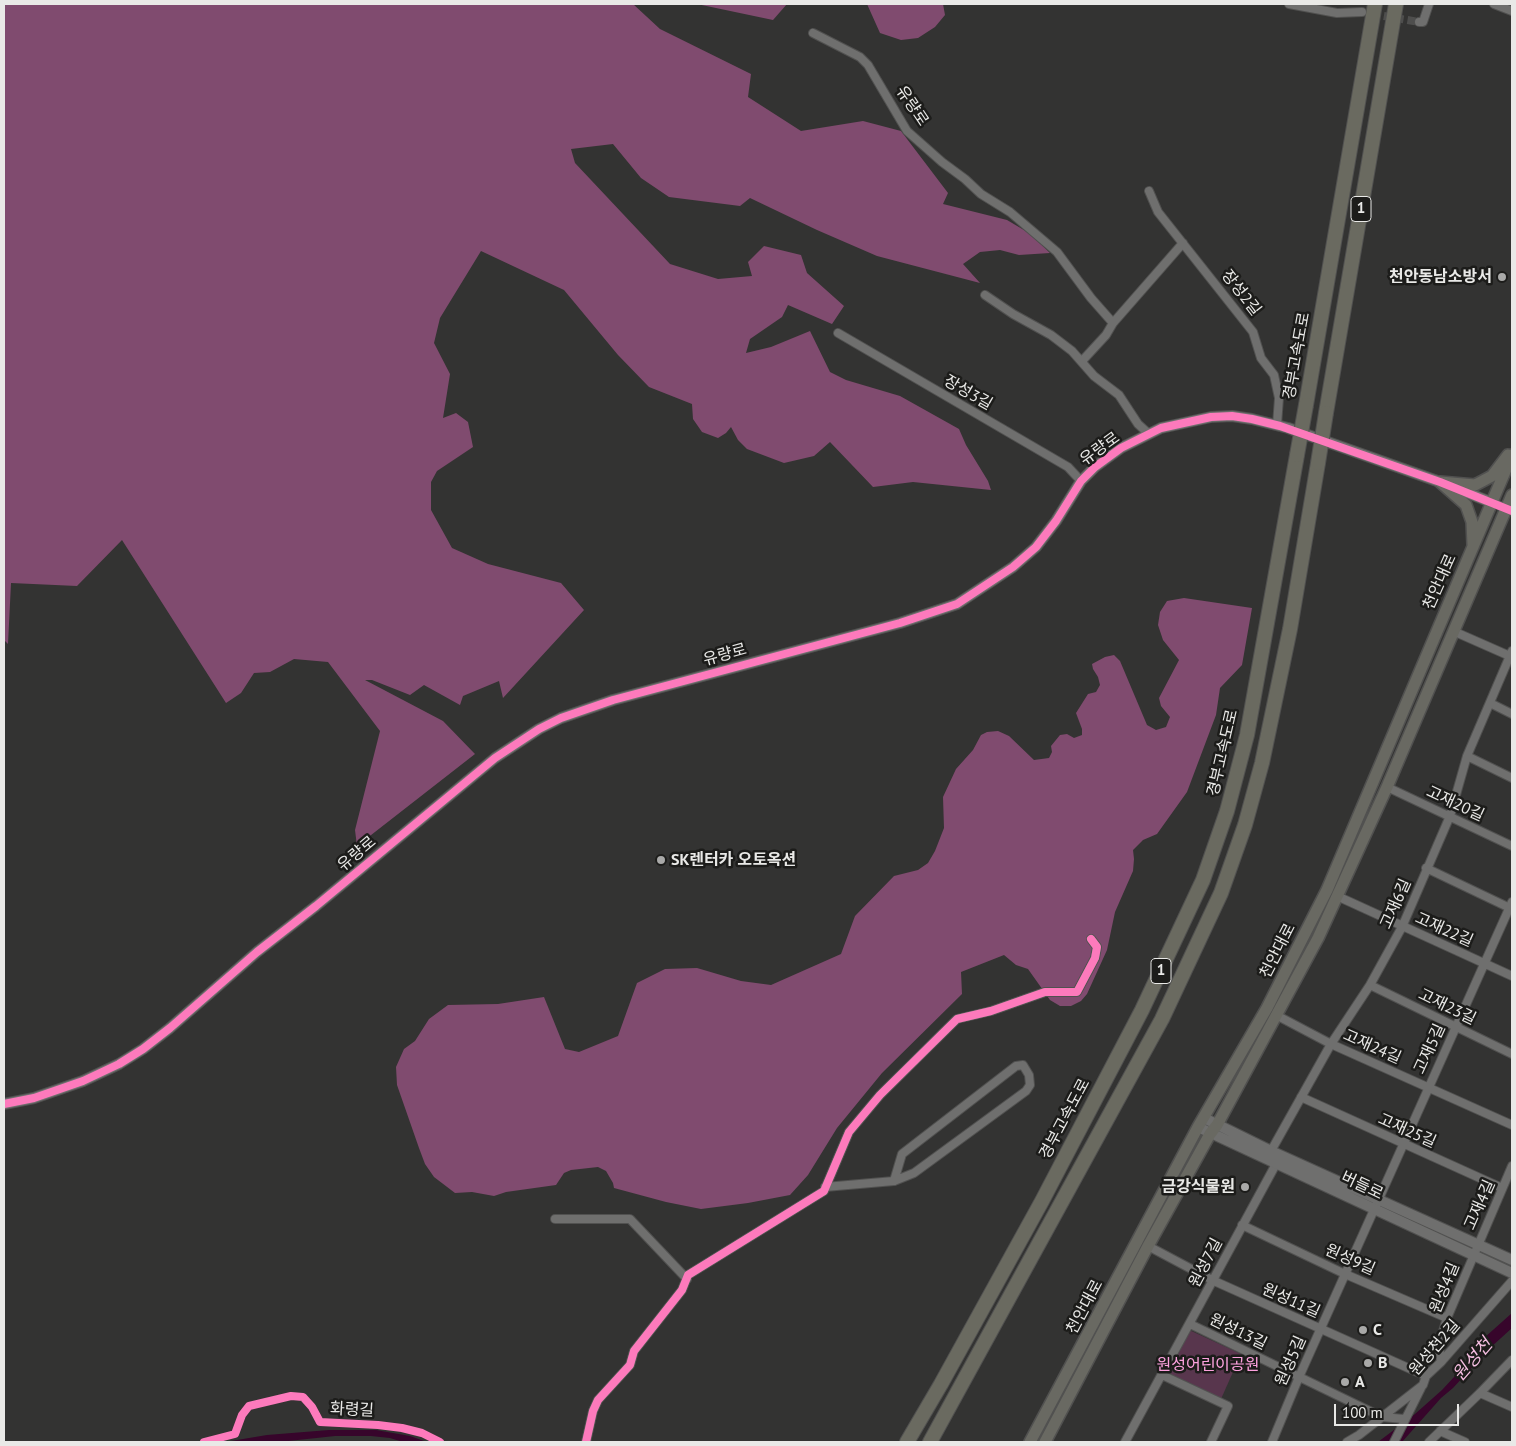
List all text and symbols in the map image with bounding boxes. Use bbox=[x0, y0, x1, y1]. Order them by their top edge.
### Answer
street label: 유량로 bbox=[892, 82, 932, 130]
road number: 1 bbox=[1351, 196, 1371, 222]
street label: 장성2길 bbox=[1217, 266, 1265, 320]
place label: 천안동남소방서 bbox=[1389, 267, 1492, 287]
marker: 천안동남소방서 bbox=[1496, 271, 1508, 283]
street label: 경부고속도로 bbox=[1280, 311, 1314, 401]
street label: 장성3길 bbox=[940, 371, 996, 415]
street label: 유량로 bbox=[1076, 428, 1124, 470]
street label: 천안대로 bbox=[1419, 551, 1461, 613]
street label: 유량로 bbox=[701, 640, 749, 670]
street label: 경부고속도로 bbox=[1204, 708, 1242, 798]
street label: 고재20길 bbox=[1423, 782, 1487, 826]
street label: 유량로 bbox=[334, 832, 380, 876]
place label: SK렌터카 오토옥션 bbox=[671, 850, 796, 870]
marker: SK렌터카 오토옥션 bbox=[655, 854, 667, 866]
street label: 고재6길 bbox=[1376, 876, 1416, 932]
street label: 고재22길 bbox=[1412, 909, 1476, 951]
street label: 천안대로 bbox=[1256, 920, 1300, 982]
road number: 1 bbox=[1151, 958, 1171, 984]
street label: 고재23길 bbox=[1415, 985, 1479, 1029]
street label: 고재5길 bbox=[1410, 1021, 1450, 1077]
street label: 고재24길 bbox=[1340, 1026, 1404, 1068]
street label: 경부고속도로 bbox=[1036, 1076, 1094, 1162]
street label: 고재25길 bbox=[1375, 1110, 1439, 1152]
street label: 버들로 bbox=[1338, 1168, 1386, 1204]
place label: 금강식물원 bbox=[1161, 1177, 1235, 1197]
street label: 고재4길 bbox=[1460, 1177, 1500, 1233]
marker: 금강식물원 bbox=[1239, 1181, 1251, 1193]
street label: 원성7길 bbox=[1185, 1235, 1227, 1291]
street label: 원성9길 bbox=[1322, 1240, 1378, 1280]
street label: 원성4길 bbox=[1426, 1260, 1464, 1316]
street label: 천안대로 bbox=[1063, 1276, 1107, 1338]
street label: 원성11길 bbox=[1259, 1280, 1323, 1322]
street label: 원성13길 bbox=[1206, 1310, 1270, 1354]
street label: 원성천2길 bbox=[1406, 1316, 1464, 1380]
place label: C bbox=[1373, 1320, 1382, 1340]
marker: C bbox=[1357, 1324, 1369, 1336]
street label: 원성5길 bbox=[1271, 1333, 1311, 1389]
water label: 원성천 bbox=[1449, 1334, 1497, 1386]
place label: B bbox=[1378, 1353, 1387, 1373]
park label: 원성어린이공원 bbox=[1156, 1355, 1260, 1375]
marker: B bbox=[1362, 1357, 1374, 1369]
place label: A bbox=[1355, 1372, 1365, 1392]
marker: A bbox=[1339, 1376, 1351, 1388]
scale bar bbox=[1336, 1394, 1461, 1426]
street label: 화령길 bbox=[329, 1399, 375, 1421]
text: 100 m bbox=[1342, 1403, 1383, 1422]

